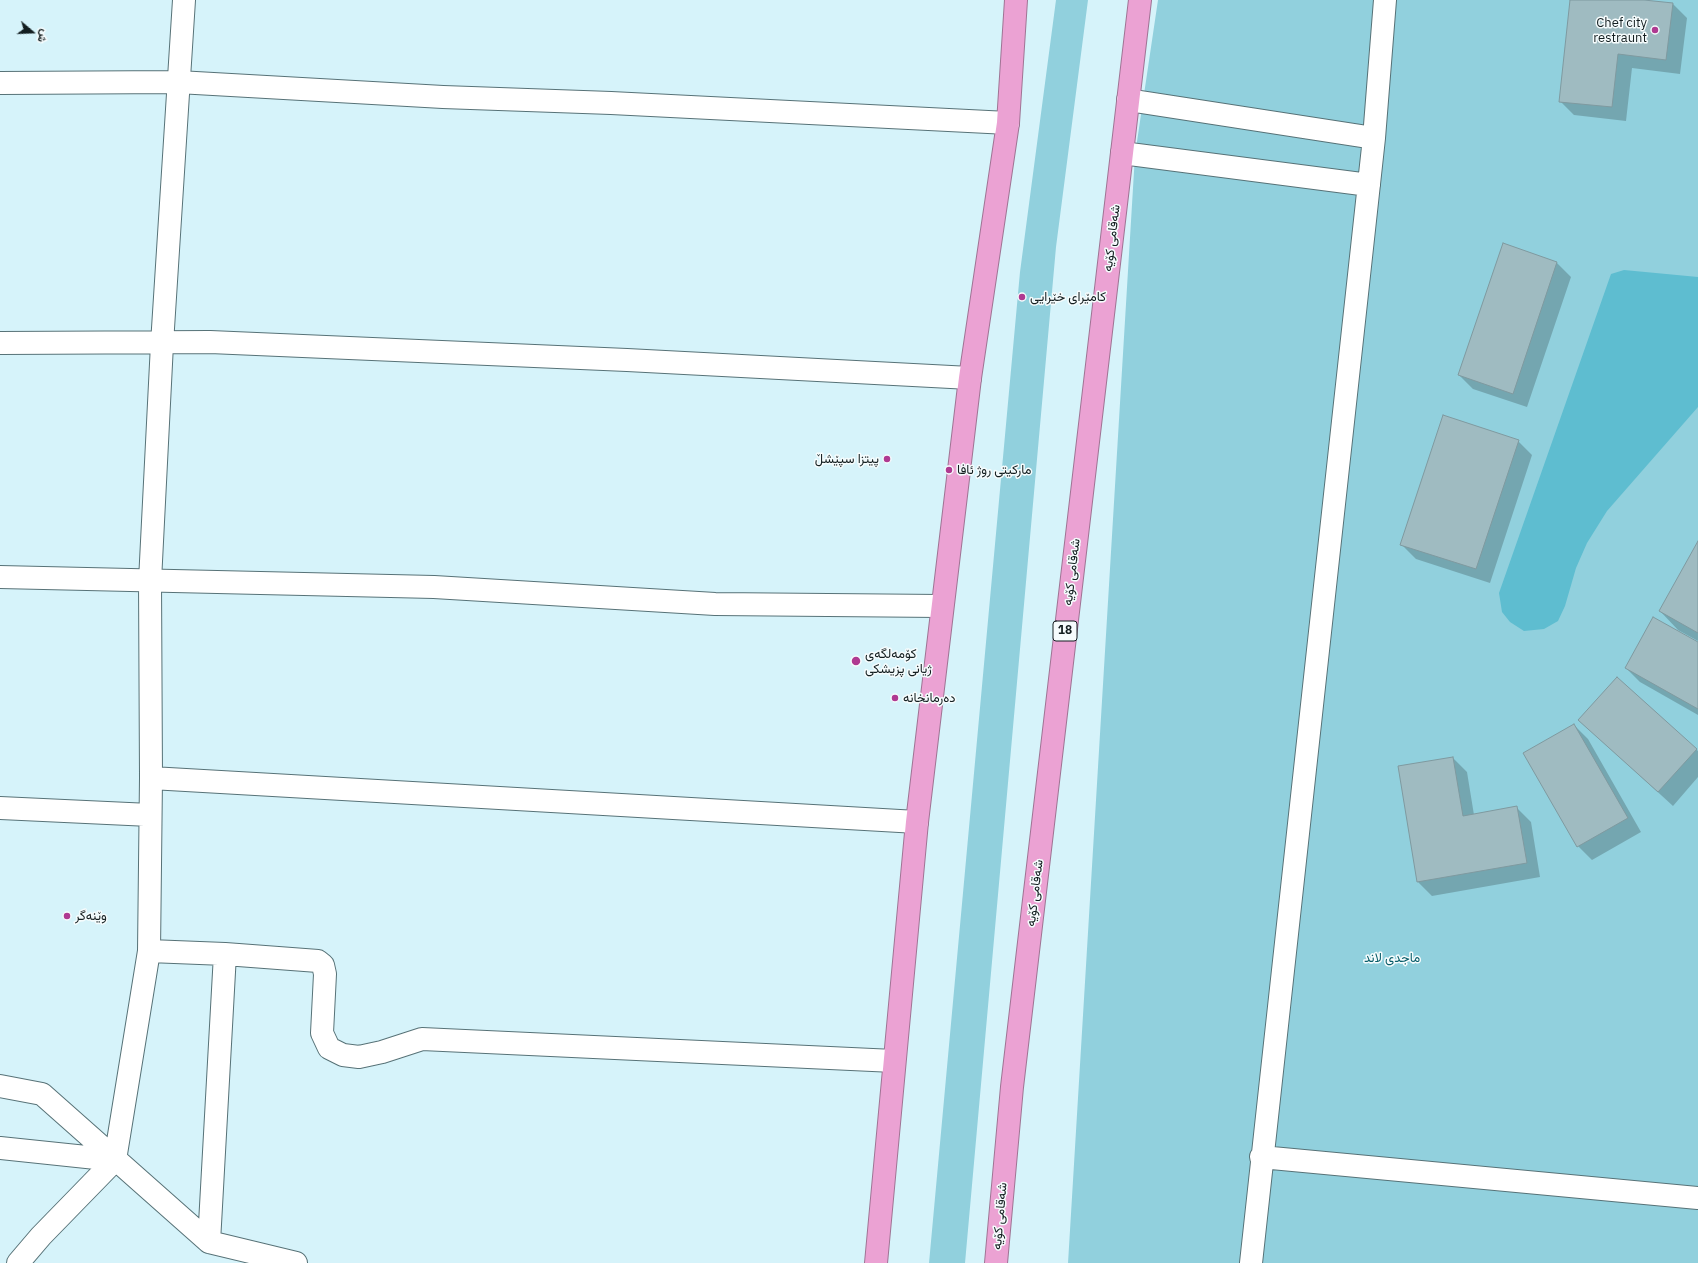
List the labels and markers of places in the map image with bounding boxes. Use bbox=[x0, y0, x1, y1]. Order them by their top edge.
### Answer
place label: Chef city restraunt bbox=[1593, 15, 1647, 46]
marker: Chef city restraunt bbox=[1650, 25, 1660, 35]
place label: كامێرای خێرایی bbox=[1030, 289, 1106, 305]
marker: كامێرای خێرایی bbox=[1017, 292, 1027, 302]
place label: پیتزا سپێشڵ bbox=[815, 451, 879, 467]
marker: پیتزا سپێشڵ bbox=[882, 454, 892, 464]
place label: ماركيتى روژ ئافا bbox=[957, 462, 1032, 478]
marker: ماركيتى روژ ئافا bbox=[944, 465, 954, 475]
place label: کۆمەلگەی ژیانی پزیشکی bbox=[865, 646, 932, 677]
marker: کۆمەلگەی ژیانی پزیشکی bbox=[850, 655, 862, 667]
place label: دەرمانخانە bbox=[903, 690, 955, 706]
marker: دەرمانخانە bbox=[890, 693, 900, 703]
place label: وێنەگر bbox=[75, 908, 107, 924]
marker: وێنەگر bbox=[62, 911, 72, 921]

